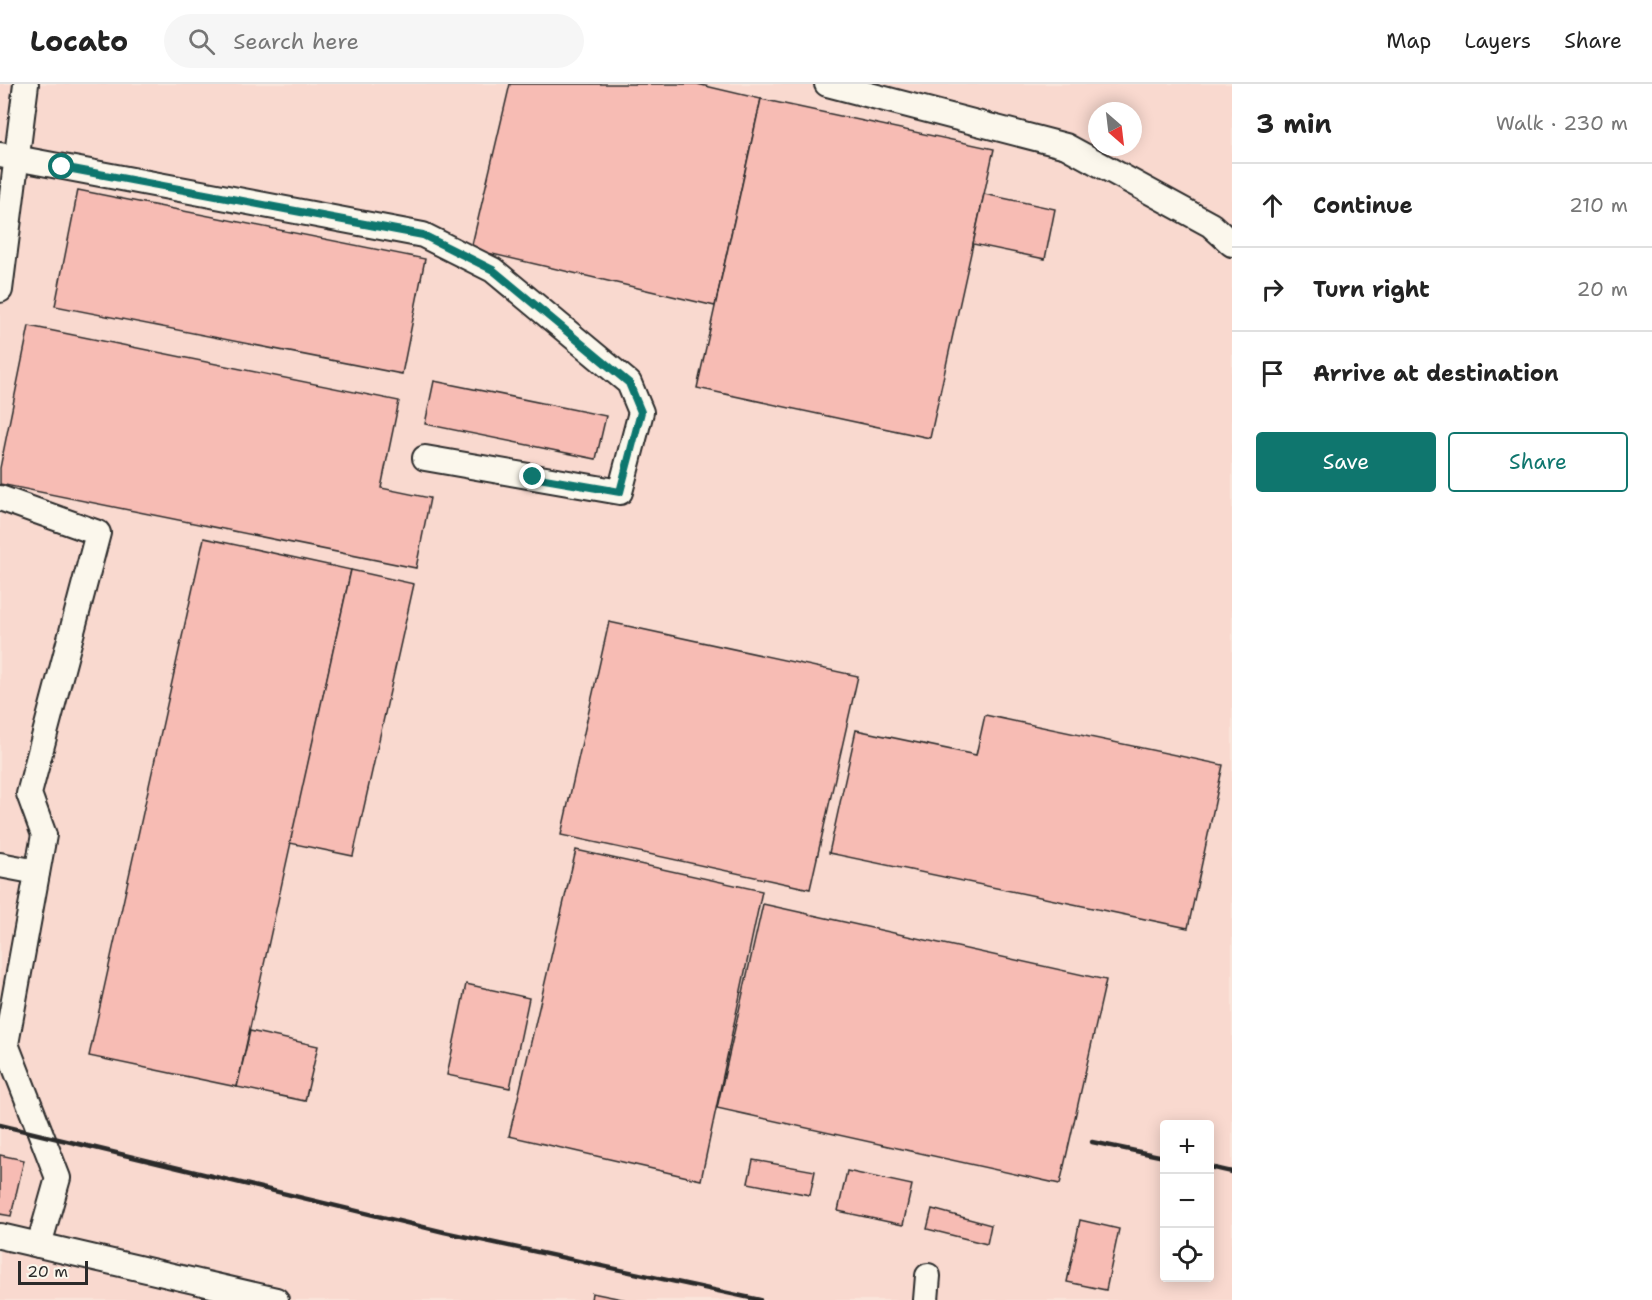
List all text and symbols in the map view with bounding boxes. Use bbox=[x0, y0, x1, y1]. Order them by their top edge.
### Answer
search box bbox=[164, 14, 584, 68]
text: Locato bbox=[30, 22, 128, 60]
icon: search bbox=[185, 25, 218, 58]
text: Search here bbox=[233, 27, 359, 56]
text: Map bbox=[1386, 27, 1431, 55]
text: Layers bbox=[1464, 27, 1531, 55]
text: Share bbox=[1564, 27, 1622, 55]
north arrow bbox=[1088, 102, 1142, 156]
text: 3 min bbox=[1256, 106, 1332, 141]
text: Walk · 230 m bbox=[1496, 110, 1628, 136]
route start bbox=[48, 153, 74, 179]
icon: ahead bbox=[1256, 189, 1289, 222]
text: Continue bbox=[1313, 191, 1413, 220]
text: 210 m bbox=[1569, 192, 1628, 218]
icon: right bbox=[1256, 273, 1289, 306]
text: Turn right bbox=[1313, 275, 1430, 304]
text: 20 m bbox=[1577, 276, 1628, 302]
icon: arrive bbox=[1256, 357, 1289, 390]
text: Arrive at destination bbox=[1313, 359, 1559, 388]
button: Save bbox=[1256, 432, 1436, 492]
button: Share bbox=[1448, 432, 1628, 492]
route end bbox=[519, 463, 545, 489]
map controls bbox=[1160, 1120, 1214, 1282]
button: + bbox=[1160, 1120, 1214, 1174]
button: − bbox=[1160, 1174, 1214, 1228]
button: locate bbox=[1160, 1228, 1214, 1282]
scale bar bbox=[18, 1258, 88, 1286]
text: 20 m bbox=[27, 1261, 68, 1282]

